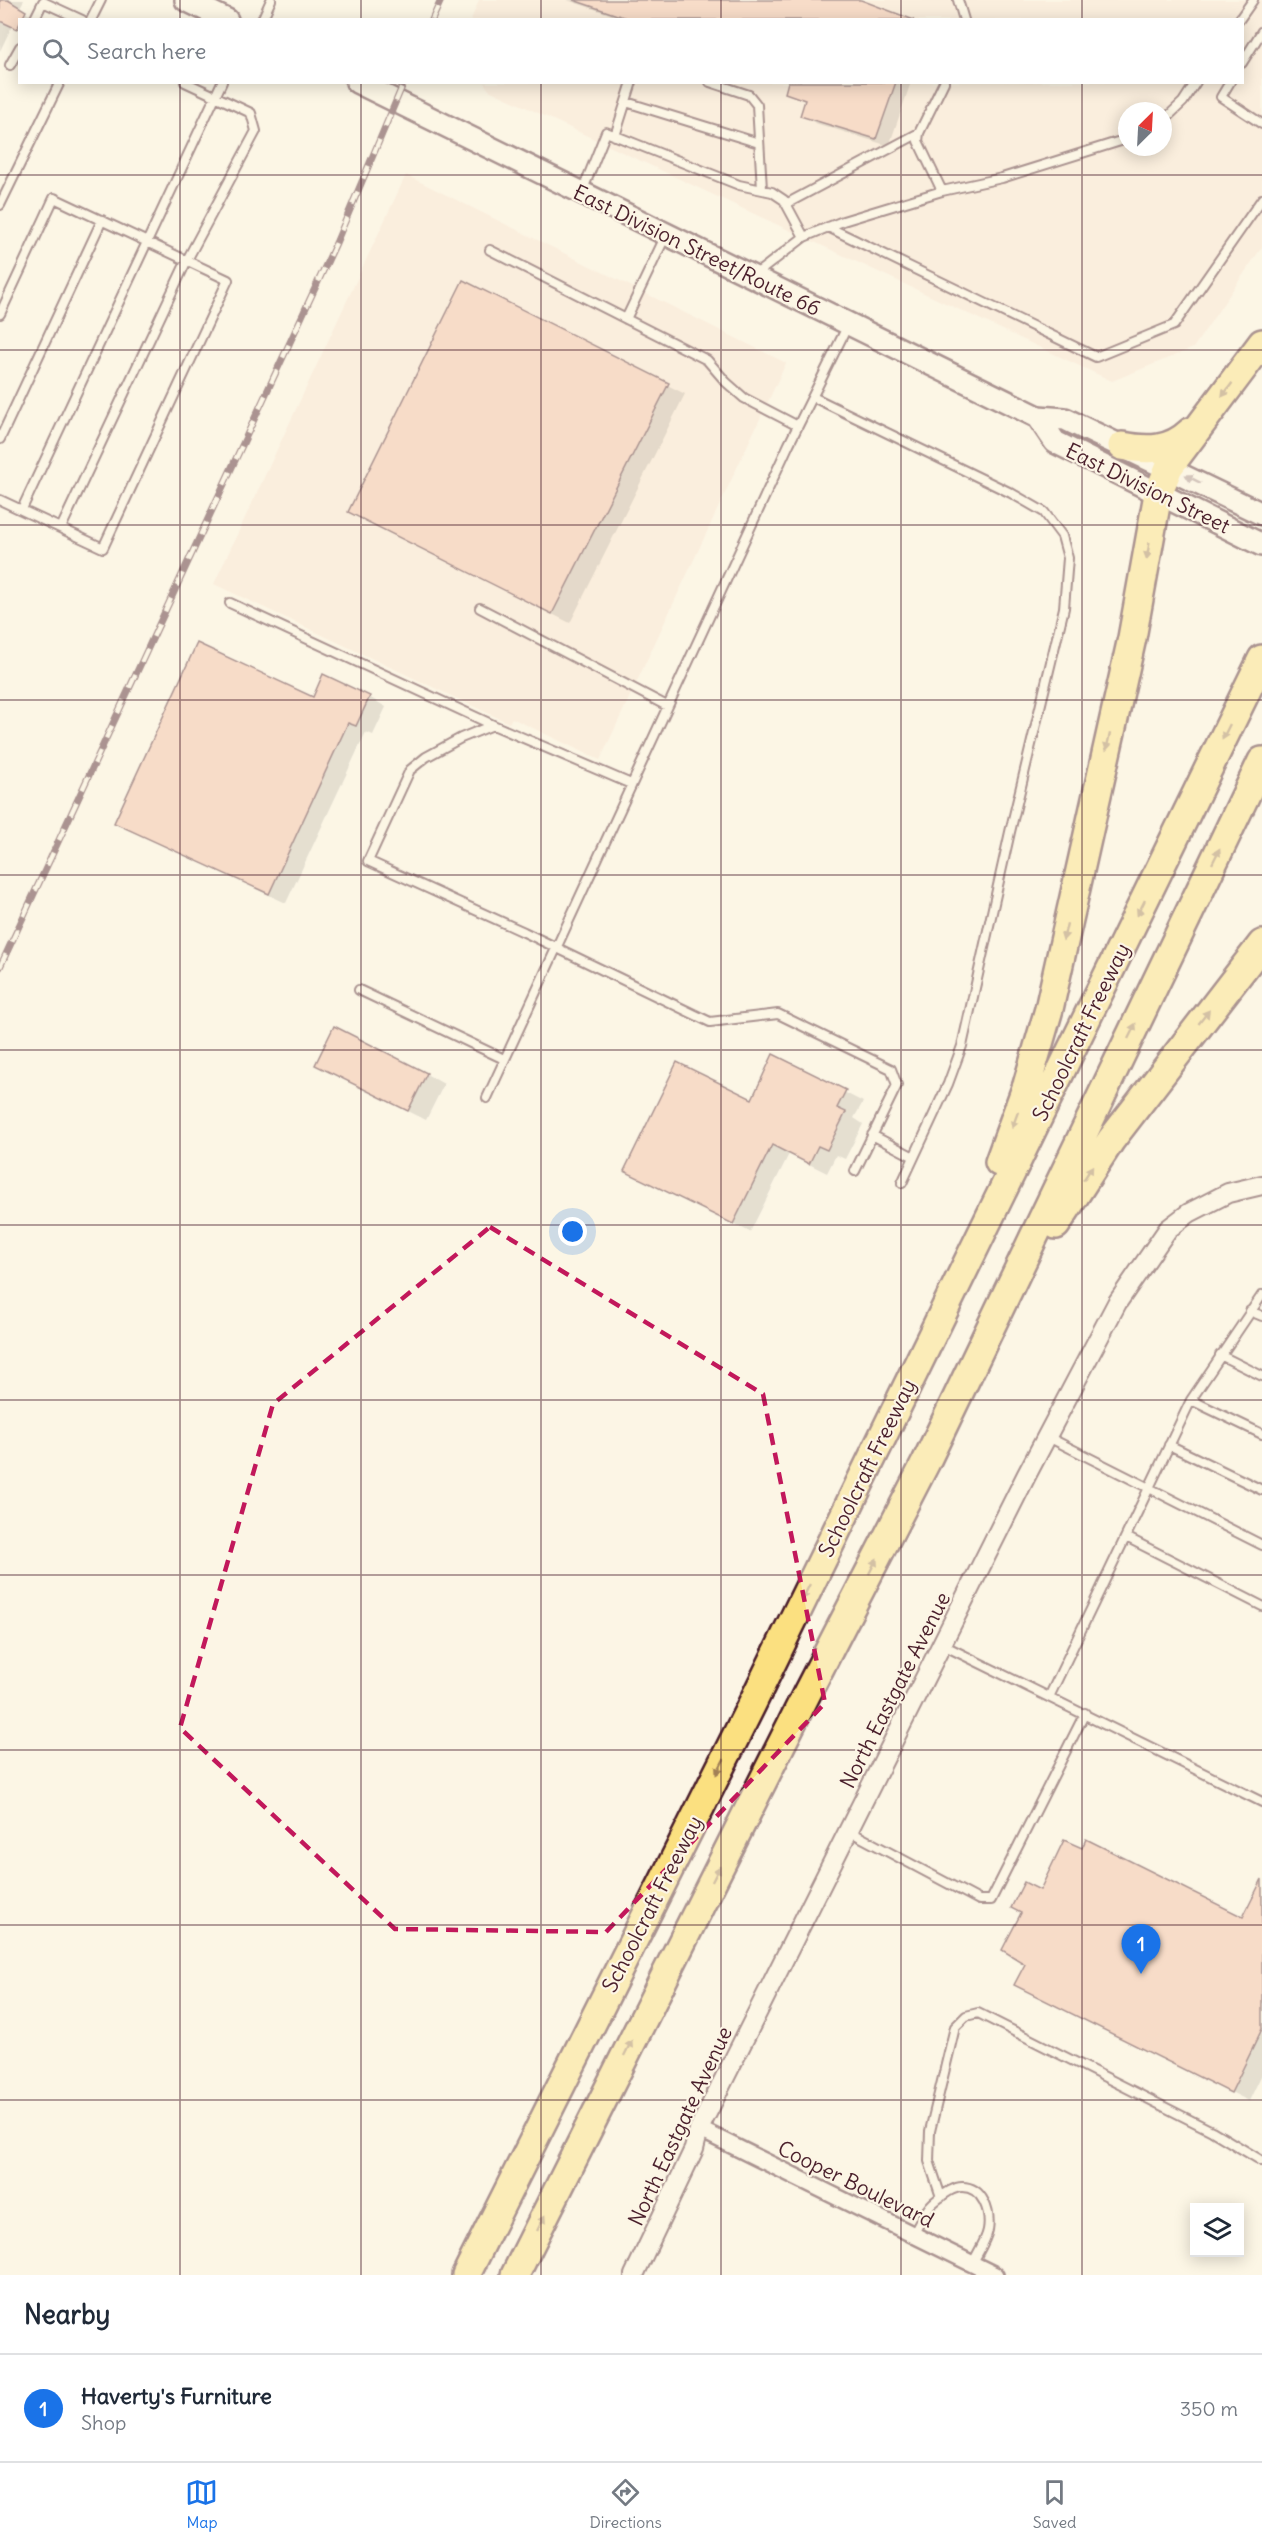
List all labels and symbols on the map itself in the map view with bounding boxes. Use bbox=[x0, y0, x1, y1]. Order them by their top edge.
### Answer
north arrow bbox=[1118, 102, 1172, 156]
street label: East Division Street/Route 66 bbox=[569, 178, 825, 322]
one-way arrow bbox=[1221, 382, 1233, 397]
street label: East Division Street bbox=[1061, 437, 1235, 539]
one-way arrow bbox=[1184, 475, 1201, 484]
one-way arrow bbox=[1143, 542, 1152, 561]
one-way arrow bbox=[1222, 724, 1231, 741]
one-way arrow bbox=[1103, 733, 1113, 751]
one-way arrow bbox=[1212, 847, 1221, 864]
one-way arrow bbox=[1136, 899, 1146, 916]
one-way arrow bbox=[1060, 923, 1070, 942]
street label: Schoolcraft Freeway bbox=[1026, 939, 1136, 1125]
one-way arrow bbox=[1198, 1009, 1211, 1025]
one-way arrow bbox=[1127, 1023, 1136, 1040]
one-way arrow bbox=[1010, 1112, 1020, 1130]
one-way arrow bbox=[1082, 1166, 1094, 1182]
your location bbox=[558, 1217, 587, 1246]
street label: Schoolcraft Freeway bbox=[812, 1375, 922, 1561]
one-way arrow bbox=[867, 1557, 877, 1575]
one-way arrow bbox=[801, 1584, 810, 1601]
street label: North Eastgate Avenue bbox=[834, 1587, 956, 1793]
one-way arrow bbox=[716, 1759, 725, 1776]
street label: Schoolcraft Freeway bbox=[596, 1811, 708, 1997]
one-way arrow bbox=[711, 1865, 721, 1882]
pin: 1 bbox=[1122, 1924, 1160, 1974]
street label: North Eastgate Avenue bbox=[622, 2022, 738, 2230]
one-way arrow bbox=[623, 2039, 633, 2056]
street label: Cooper Boulevard bbox=[773, 2134, 939, 2234]
one-way arrow bbox=[537, 2214, 546, 2231]

